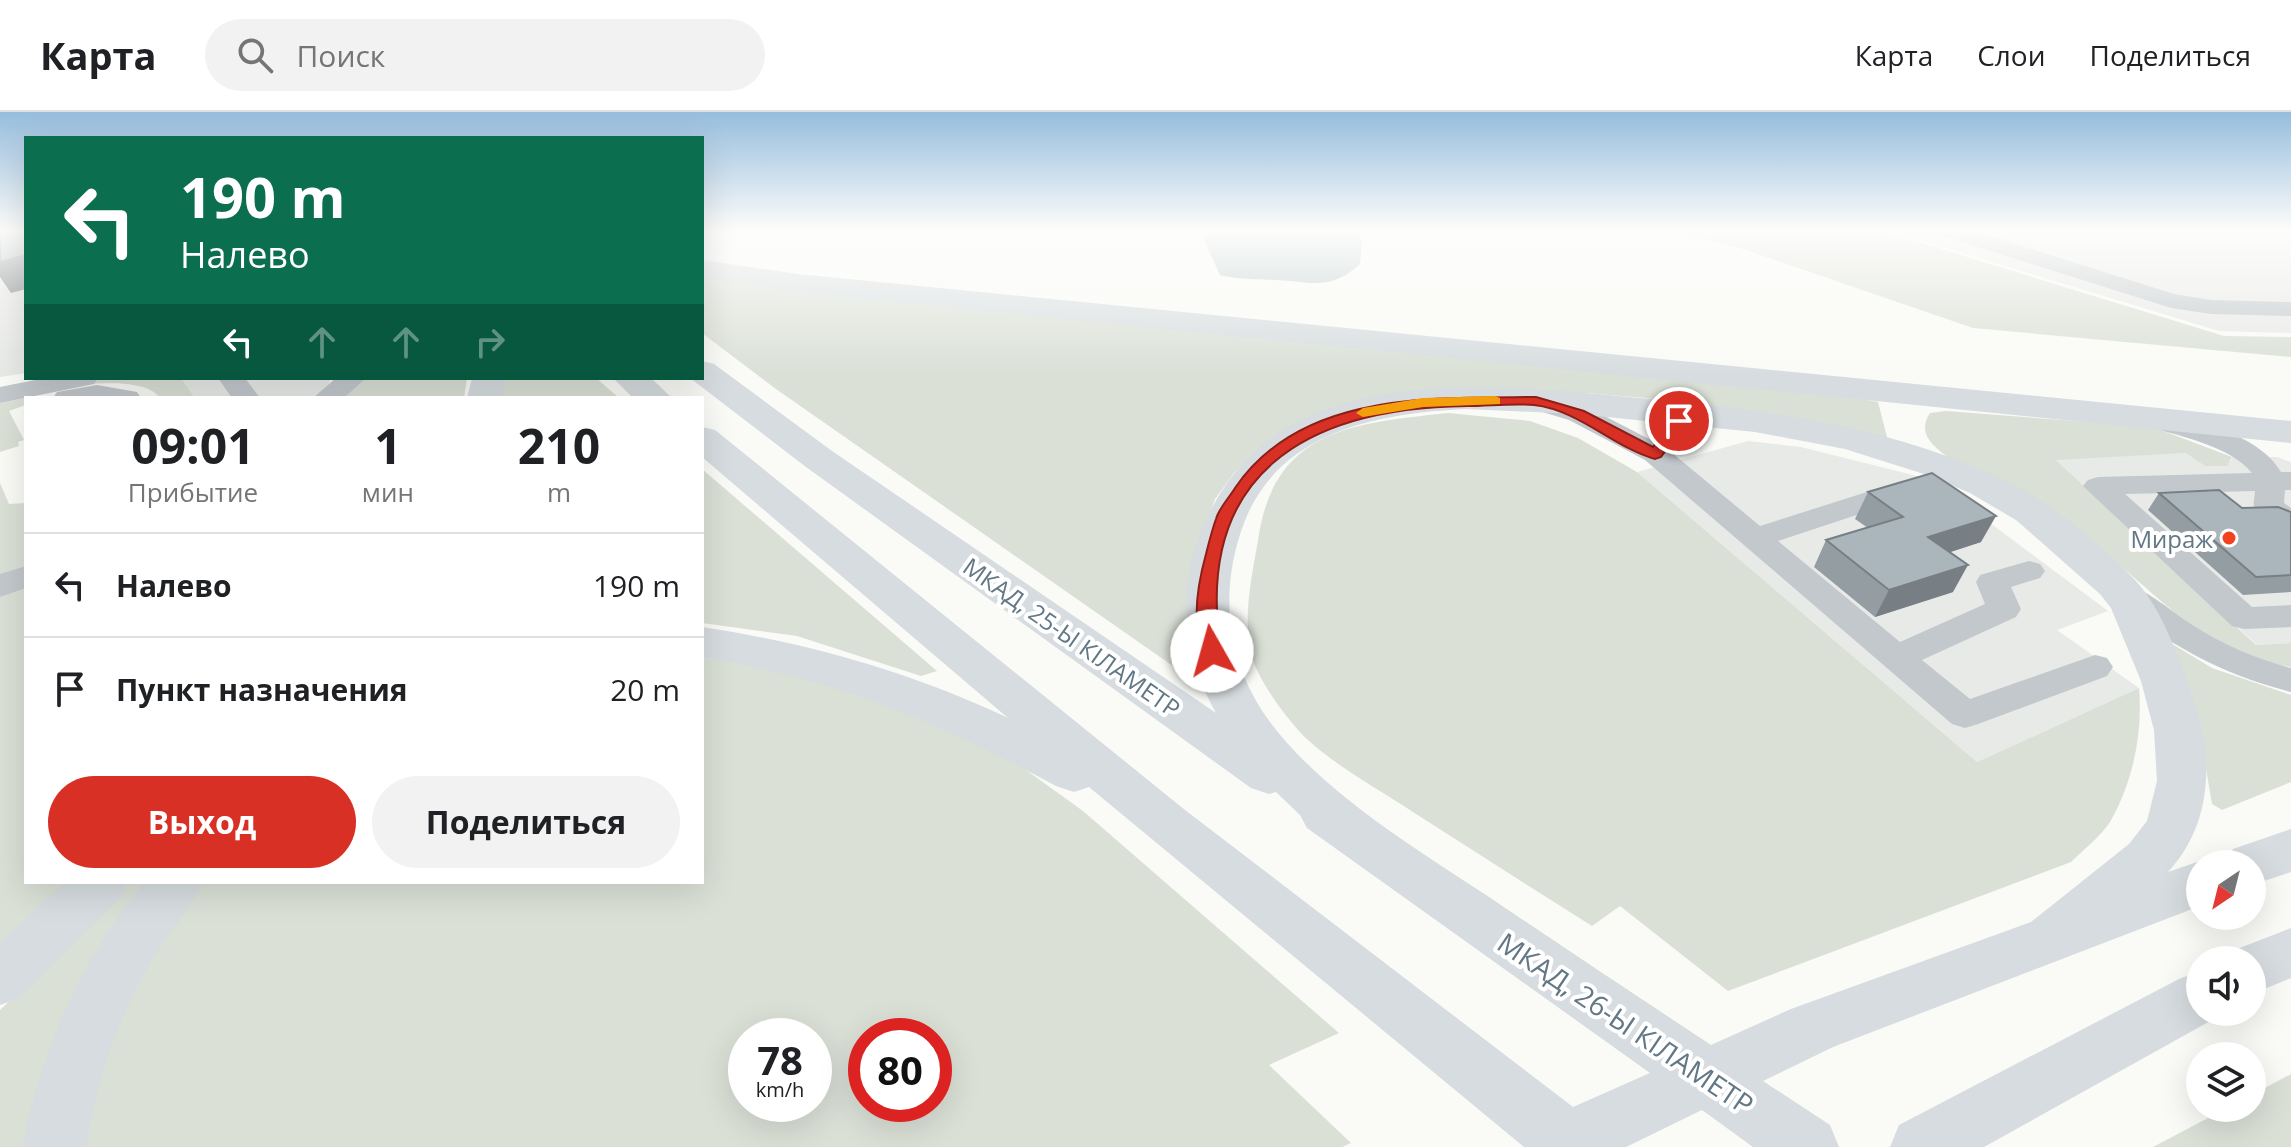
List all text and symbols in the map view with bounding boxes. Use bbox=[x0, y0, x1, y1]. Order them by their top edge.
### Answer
search box bbox=[205, 19, 765, 91]
text: Карта bbox=[40, 29, 157, 81]
icon: search bbox=[233, 33, 277, 77]
text: Поиск bbox=[297, 35, 385, 76]
text: Карта bbox=[1855, 36, 1933, 74]
text: Слои bbox=[1977, 36, 2046, 74]
text: Поделиться bbox=[2090, 36, 2251, 74]
text: 190 m bbox=[180, 158, 346, 234]
icon: left bbox=[48, 168, 152, 272]
text: Налево bbox=[180, 230, 310, 279]
icon: left bbox=[216, 320, 260, 364]
icon: ahead bbox=[300, 320, 344, 364]
icon: ahead bbox=[384, 320, 428, 364]
icon: right bbox=[468, 320, 512, 364]
pin bbox=[1645, 387, 1713, 455]
icon: arrive bbox=[1657, 399, 1701, 443]
text: 09:01 bbox=[131, 413, 255, 478]
text: 1 bbox=[374, 413, 402, 478]
text: 210 bbox=[518, 413, 600, 478]
text: Прибытие bbox=[128, 474, 258, 510]
text: мин bbox=[362, 474, 414, 510]
text: m bbox=[547, 474, 571, 510]
place label: Мираж bbox=[2131, 522, 2213, 555]
marker: Мираж bbox=[2220, 529, 2238, 547]
street label: МКАД, 25-Ы КІЛАМЕТР bbox=[957, 549, 1187, 725]
icon: left bbox=[48, 563, 92, 607]
text: Налево bbox=[116, 565, 232, 606]
text: 190 m bbox=[593, 565, 680, 606]
position arrow bbox=[1170, 609, 1254, 693]
icon: arrive bbox=[48, 667, 92, 711]
text: Пункт назначения bbox=[116, 669, 408, 710]
text: 20 m bbox=[610, 669, 680, 710]
button: Выход bbox=[48, 776, 356, 868]
button: Поделиться bbox=[372, 776, 680, 868]
north arrow bbox=[2186, 850, 2266, 930]
map controls bbox=[2186, 850, 2266, 1122]
street label: МКАД, 26-Ы КІЛАМЕТР bbox=[1491, 923, 1761, 1123]
button: sound bbox=[2186, 946, 2266, 1026]
speed limit sign: 80 bbox=[848, 1018, 952, 1122]
text: 78 bbox=[757, 1032, 803, 1087]
button: layers bbox=[2186, 1042, 2266, 1122]
text: km/h bbox=[756, 1076, 804, 1103]

